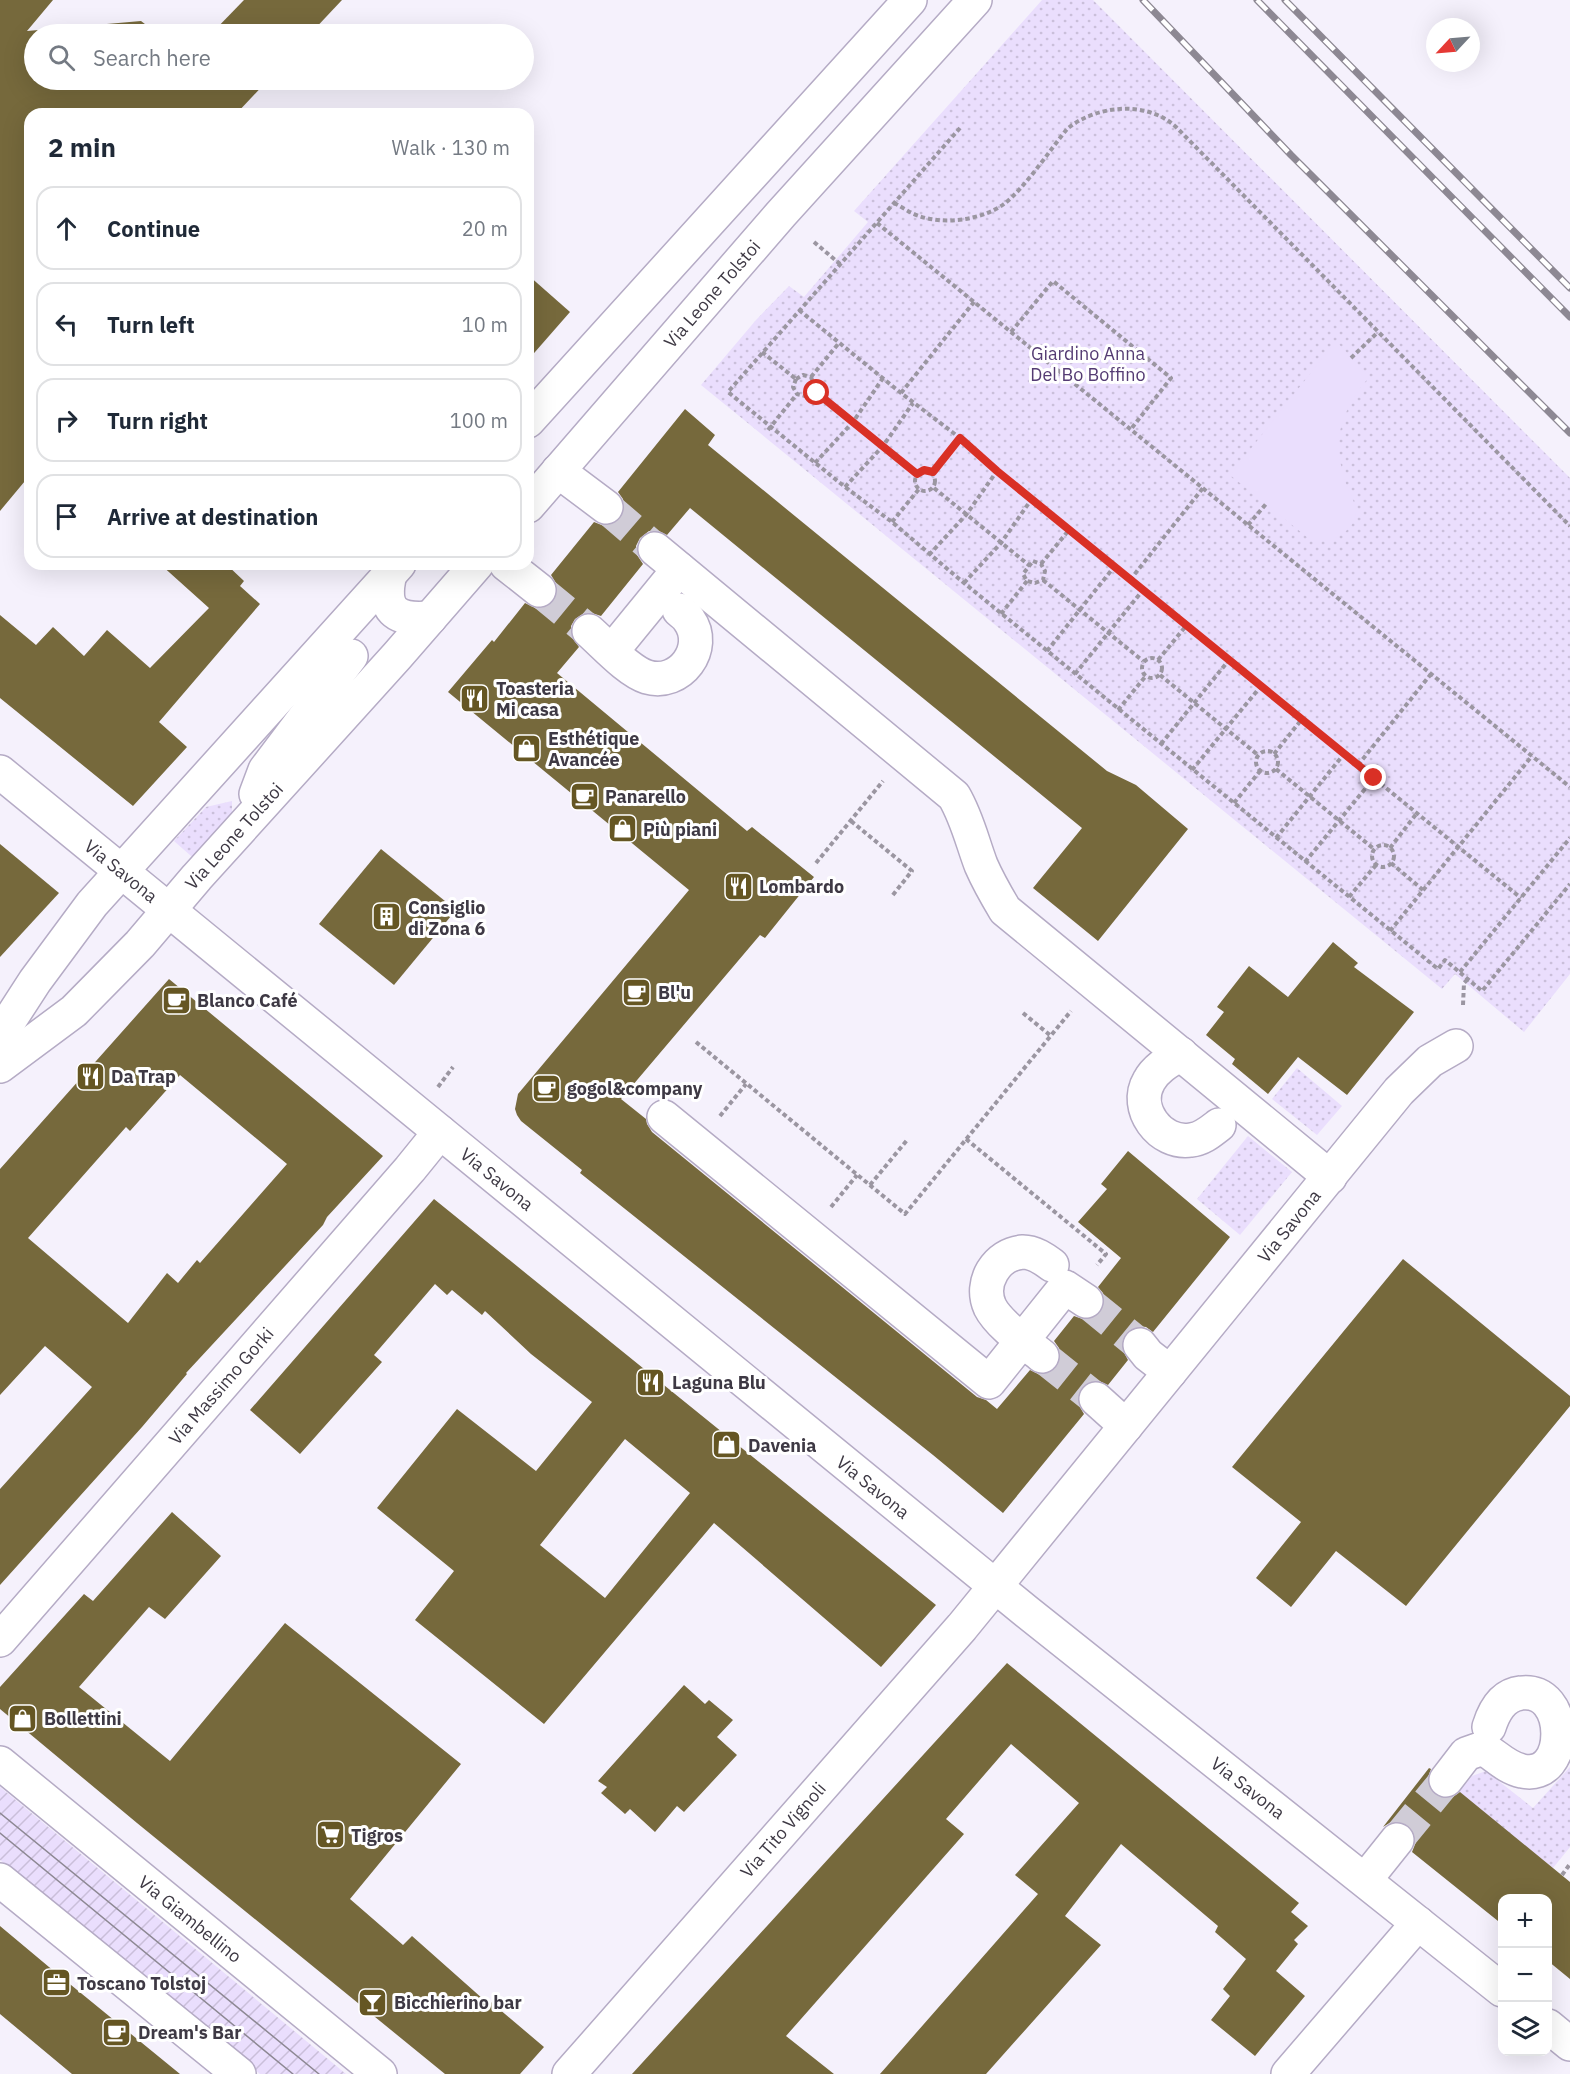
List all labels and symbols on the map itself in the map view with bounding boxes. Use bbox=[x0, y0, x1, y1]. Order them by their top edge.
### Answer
north arrow bbox=[1426, 18, 1480, 72]
street label: Via Leone Tolstoi bbox=[659, 235, 765, 353]
park label: Giardino Anna Del Bo Boffino bbox=[1030, 342, 1146, 386]
route start bbox=[803, 379, 829, 405]
place label: Toasteria Mi casa bbox=[496, 677, 574, 721]
restaurant icon: Toasteria Mi casa bbox=[459, 682, 491, 714]
place label: Esthétique Avancée bbox=[548, 727, 639, 771]
shop icon: Esthétique Avancée bbox=[511, 732, 543, 764]
route end bbox=[1360, 764, 1386, 790]
street label: Via Leone Tolstoi bbox=[180, 778, 288, 894]
cafe icon: Panarello bbox=[568, 780, 600, 812]
place label: Panarello bbox=[605, 785, 686, 808]
shop icon: Più piani bbox=[606, 813, 638, 845]
place label: Più piani bbox=[643, 818, 717, 841]
street label: Via Savona bbox=[80, 834, 163, 908]
restaurant icon: Lombardo bbox=[722, 870, 754, 902]
place label: Lombardo bbox=[759, 875, 844, 898]
place label: Consiglio di Zona 6 bbox=[408, 896, 486, 940]
building icon: Consiglio di Zona 6 bbox=[371, 901, 403, 933]
cafe icon: Bl'u bbox=[621, 976, 653, 1008]
place label: Bl'u bbox=[658, 981, 691, 1004]
cafe icon: Blanco Café bbox=[160, 984, 192, 1016]
place label: Blanco Café bbox=[197, 989, 298, 1012]
restaurant icon: Da Trap bbox=[74, 1060, 106, 1092]
place label: Da Trap bbox=[111, 1065, 176, 1088]
cafe icon: gogol&company bbox=[530, 1072, 562, 1104]
place label: gogol&company bbox=[567, 1077, 703, 1100]
street label: Via Savona bbox=[456, 1142, 539, 1216]
street label: Via Savona bbox=[1252, 1184, 1326, 1267]
street label: Via Massimo Gorki bbox=[164, 1322, 278, 1450]
restaurant icon: Laguna Blu bbox=[635, 1366, 667, 1398]
place label: Laguna Blu bbox=[672, 1371, 766, 1394]
shop icon: Davenia bbox=[711, 1429, 743, 1461]
place label: Davenia bbox=[748, 1434, 816, 1457]
street label: Via Savona bbox=[832, 1450, 915, 1524]
shop icon: Bollettini bbox=[7, 1702, 39, 1734]
place label: Bollettini bbox=[44, 1707, 122, 1730]
street label: Via Savona bbox=[1206, 1752, 1290, 1824]
street label: Via Tito Vignoli bbox=[735, 1777, 831, 1883]
supermarket icon: Tigros bbox=[314, 1819, 346, 1851]
place label: Tigros bbox=[351, 1824, 403, 1847]
street label: Via Giambellino bbox=[134, 1870, 246, 1968]
office icon: Toscano Tolstoj bbox=[40, 1967, 72, 1999]
place label: Toscano Tolstoj bbox=[77, 1972, 206, 1995]
bar icon: Bicchierino bar bbox=[357, 1986, 389, 2018]
place label: Bicchierino bar bbox=[394, 1991, 522, 2014]
cafe icon: Dream's Bar bbox=[101, 2016, 133, 2048]
place label: Dream's Bar bbox=[138, 2021, 242, 2044]

